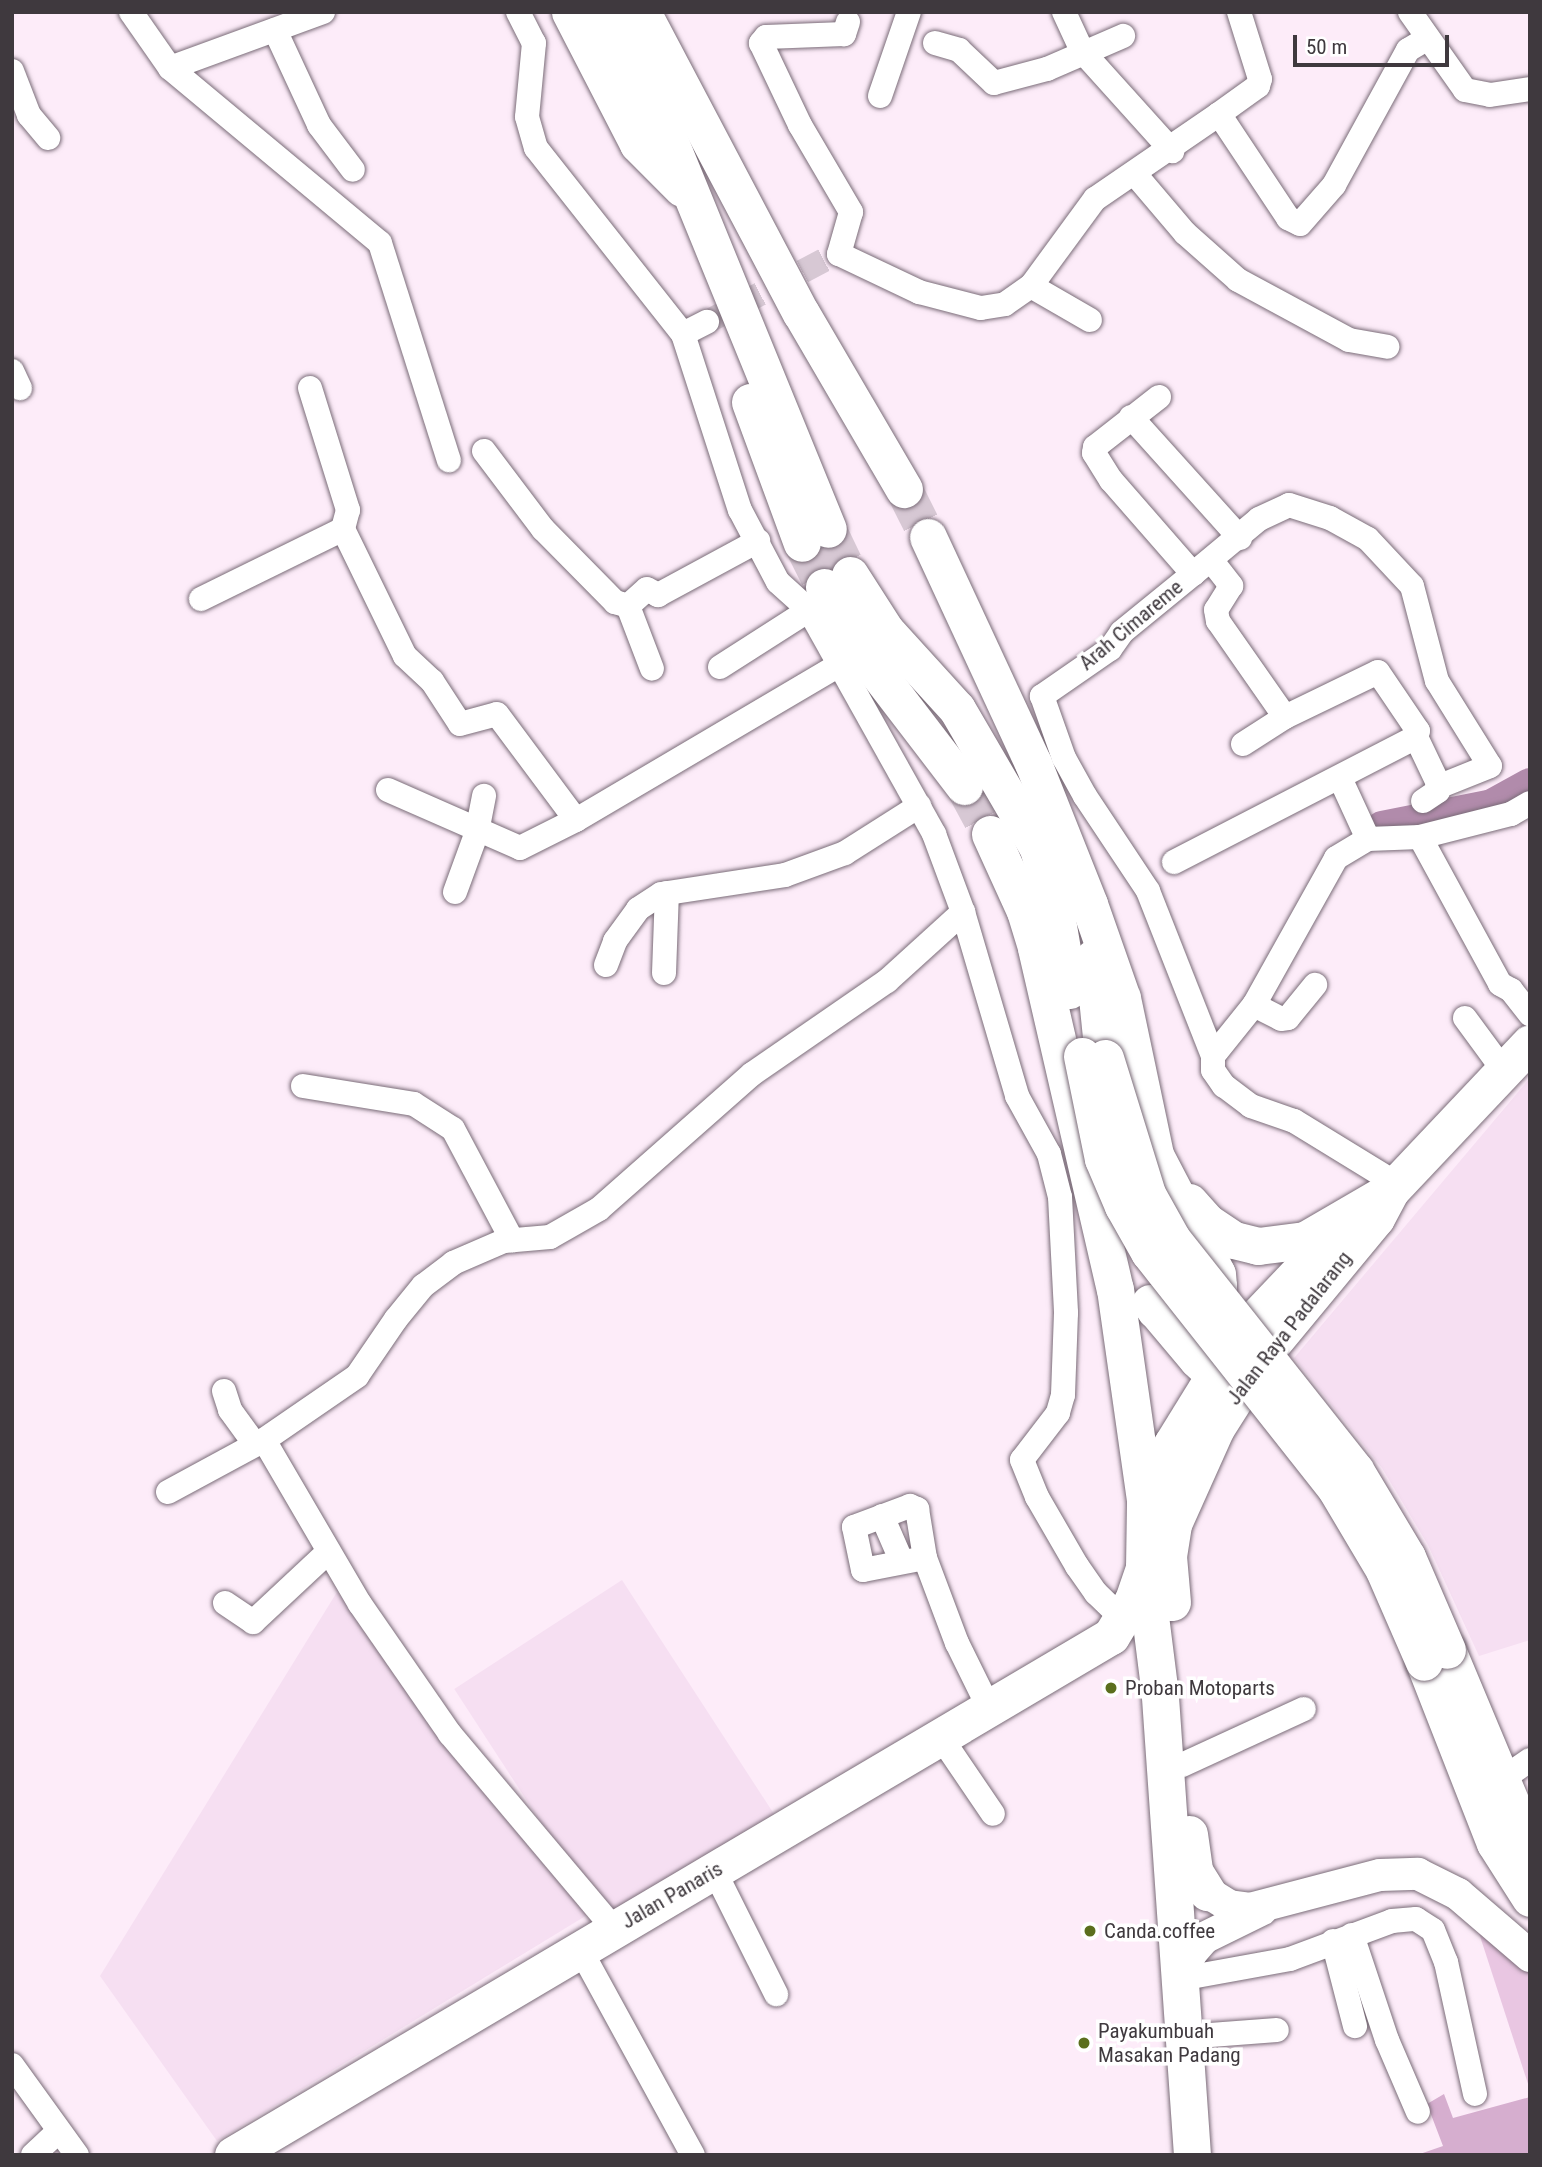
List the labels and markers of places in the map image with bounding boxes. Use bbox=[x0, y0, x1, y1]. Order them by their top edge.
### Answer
place label: Proban Motoparts bbox=[1125, 1675, 1275, 1701]
marker: Proban Motoparts bbox=[1103, 1680, 1119, 1696]
place label: Canda.coffee bbox=[1104, 1918, 1215, 1944]
marker: Canda.coffee bbox=[1082, 1923, 1098, 1939]
place label: Payakumbuah Masakan Padang bbox=[1098, 2018, 1241, 2068]
marker: Payakumbuah Masakan Padang bbox=[1076, 2035, 1092, 2051]

